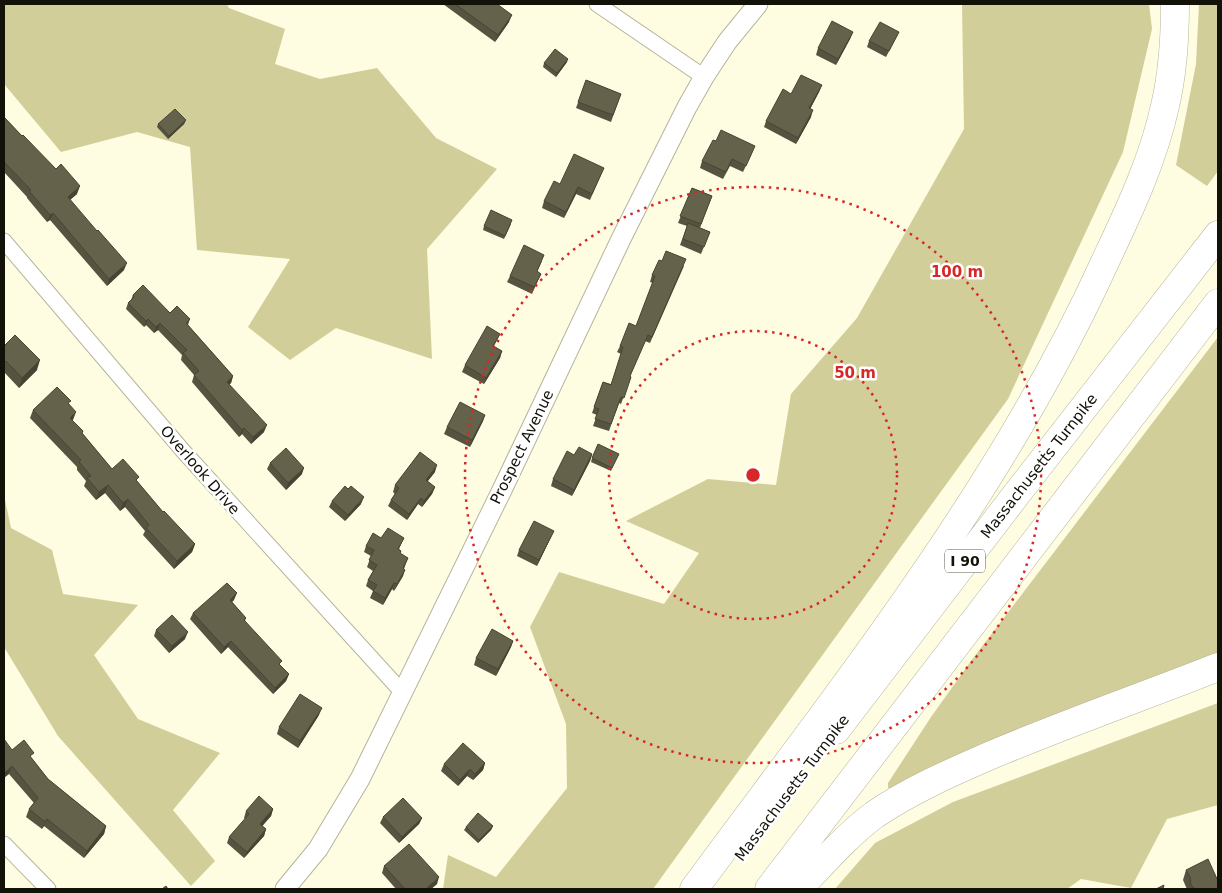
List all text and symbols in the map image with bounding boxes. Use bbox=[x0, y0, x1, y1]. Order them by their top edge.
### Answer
text: 100 m bbox=[931, 263, 983, 281]
text: 50 m bbox=[834, 364, 876, 382]
street label: Prospect Avenue bbox=[487, 387, 557, 507]
street label: Massachusetts Turnpike bbox=[977, 390, 1101, 542]
street label: Overlook Drive bbox=[156, 422, 244, 518]
centre of rings bbox=[744, 466, 762, 484]
road number: I 90 bbox=[945, 550, 985, 572]
street label: Massachusetts Turnpike bbox=[731, 711, 853, 865]

